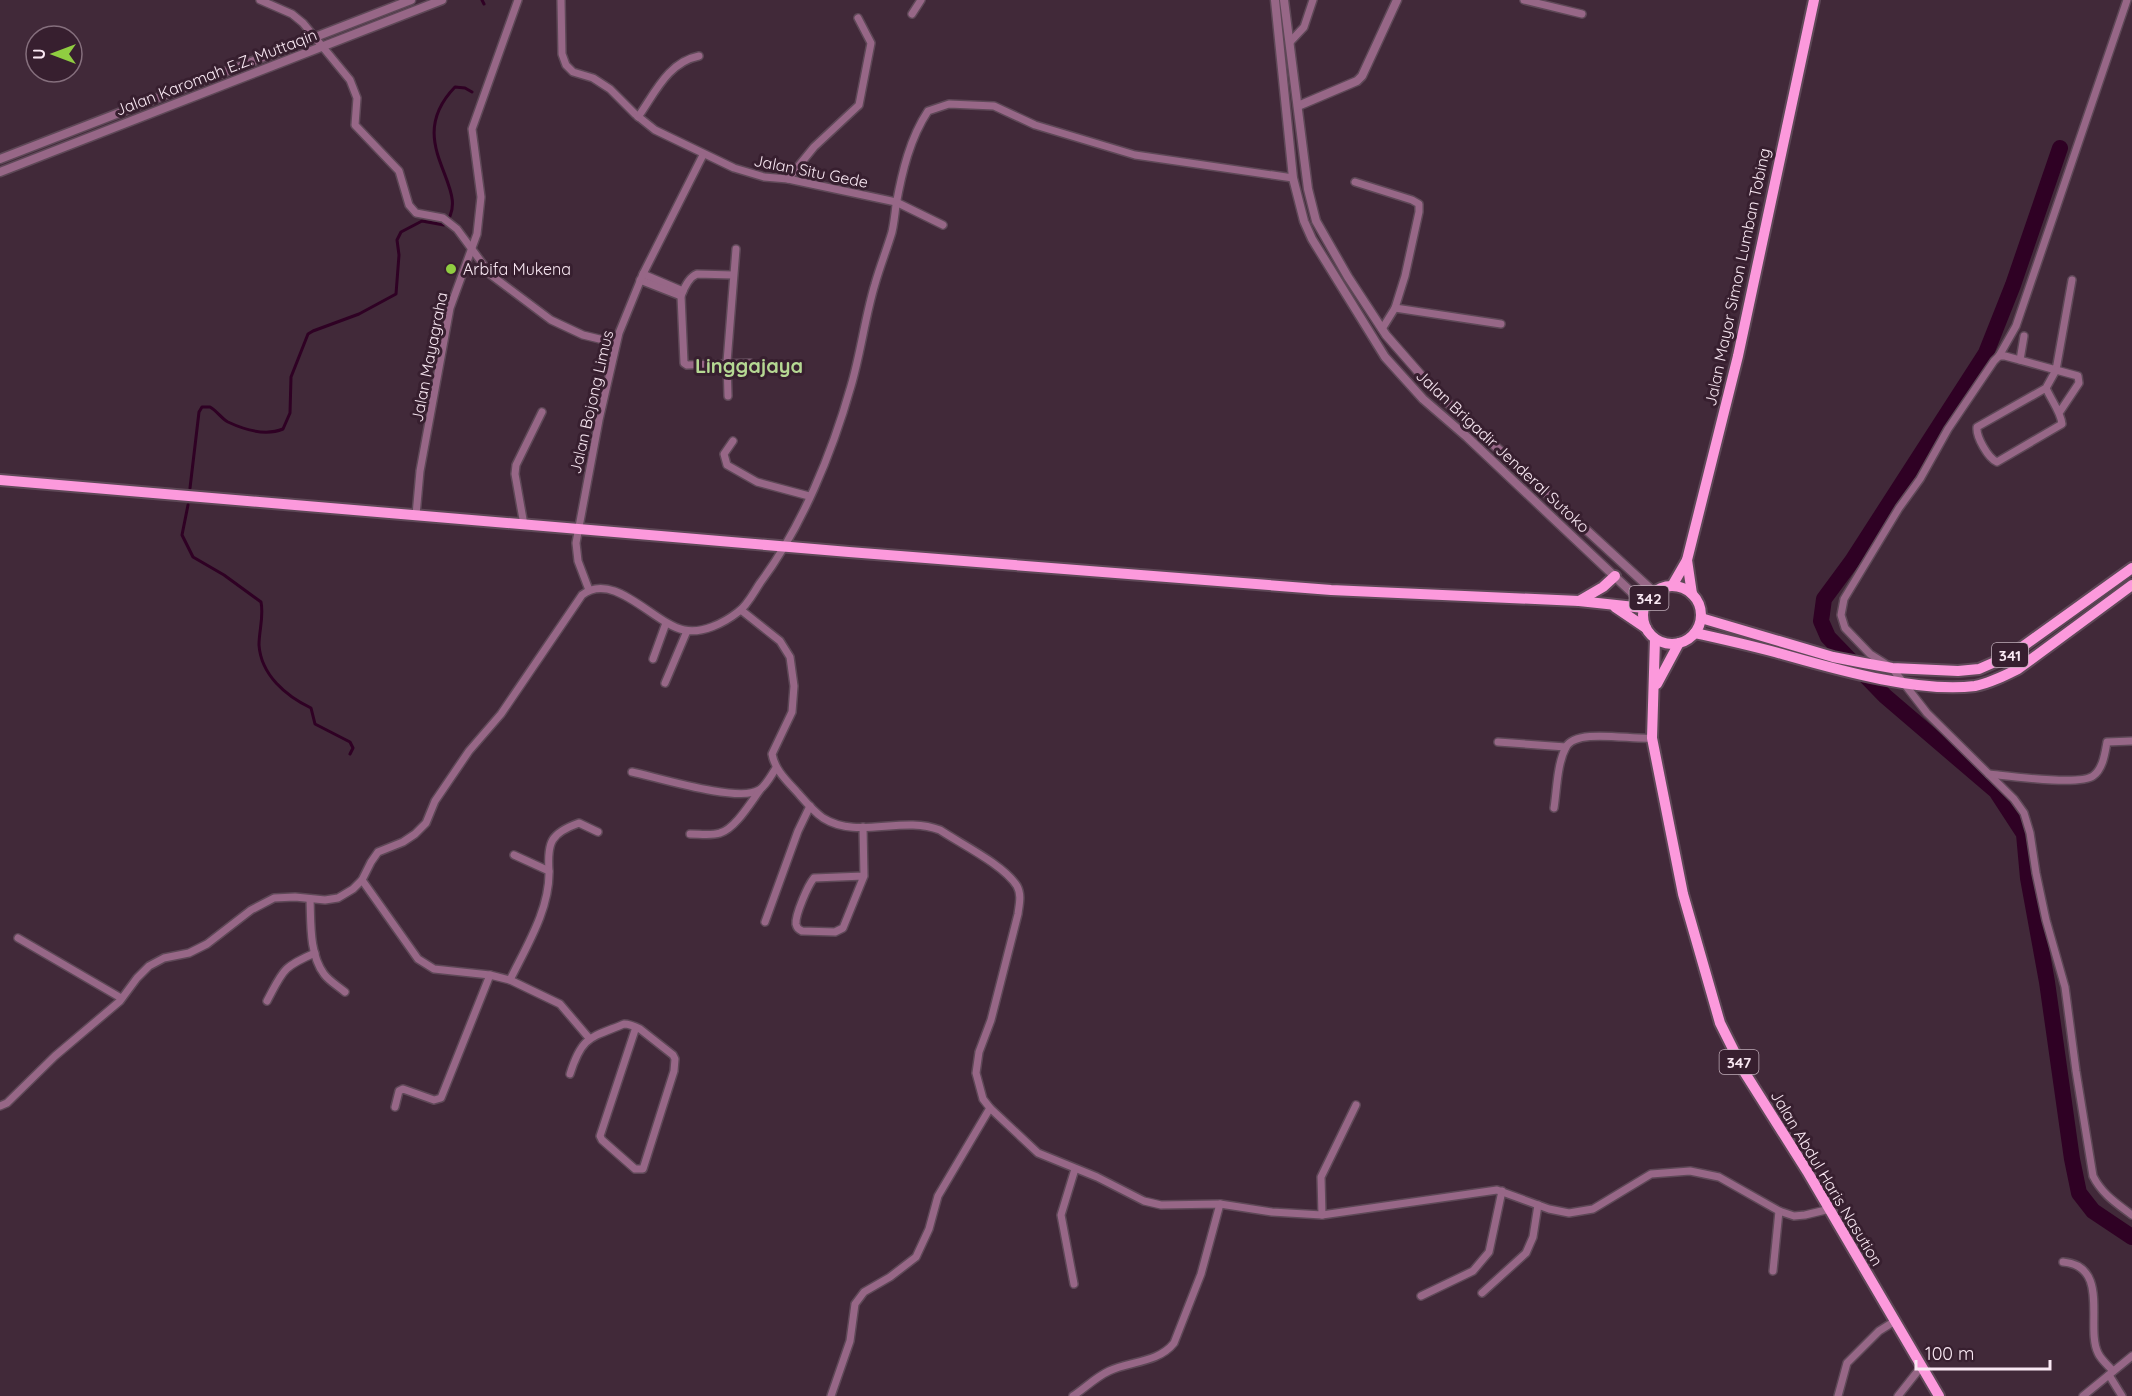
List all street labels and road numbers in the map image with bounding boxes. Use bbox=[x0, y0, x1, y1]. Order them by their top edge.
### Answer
street label: Jalan Karomah E.Z. Muttaqin bbox=[112, 24, 320, 120]
street label: Jalan Mayor Simon Lumban Tobing bbox=[1700, 146, 1774, 408]
street label: Jalan Situ Gede bbox=[752, 150, 870, 192]
street label: Jalan Mayagraha bbox=[407, 290, 451, 424]
street label: Jalan Bojong Limus bbox=[565, 328, 617, 476]
street label: Jalan Brigadir Jenderal Sutoko bbox=[1412, 365, 1594, 537]
road number: 342 bbox=[1630, 586, 1668, 610]
road number: 341 bbox=[1992, 643, 2028, 667]
road number: 347 bbox=[1720, 1050, 1758, 1074]
street label: Jalan Abdul Haris Nasution bbox=[1767, 1087, 1887, 1269]

